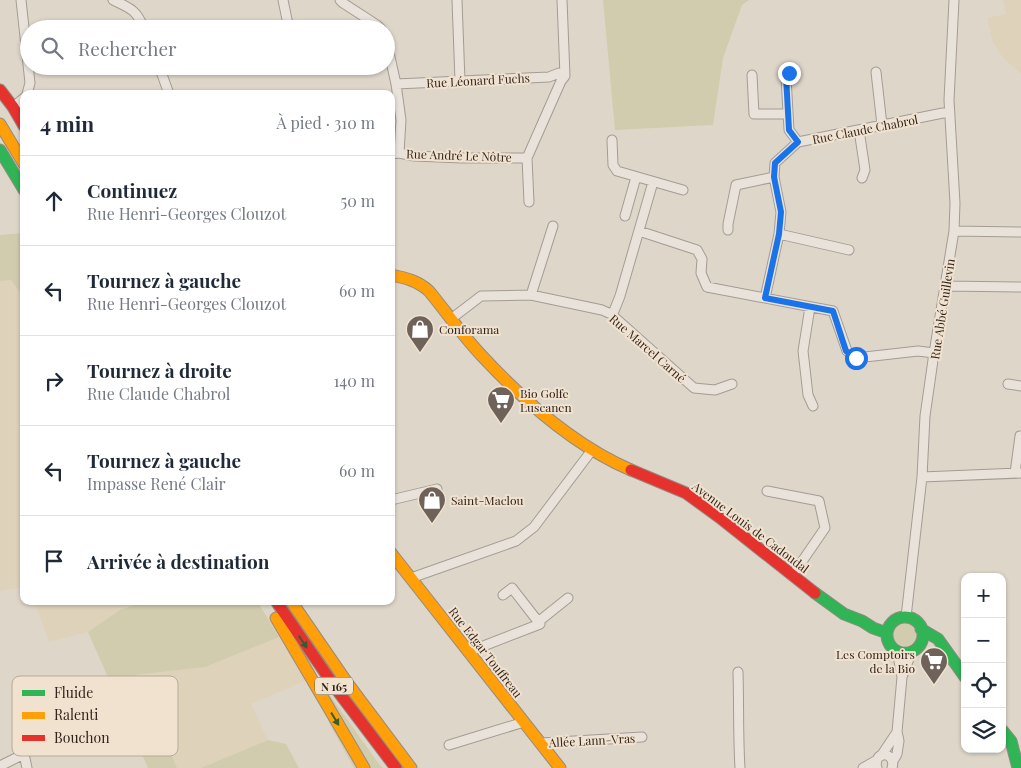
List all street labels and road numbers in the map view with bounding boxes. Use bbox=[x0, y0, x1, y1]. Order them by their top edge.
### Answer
street label: Rue Léonard Fuchs bbox=[426, 69, 530, 91]
street label: Rue Claude Chabrol bbox=[811, 111, 920, 147]
street label: Rue André Le Nôtre bbox=[406, 145, 512, 165]
street label: Rue Abbé Guillevin bbox=[926, 257, 958, 361]
street label: Rue Marcel Carné bbox=[606, 310, 690, 386]
street label: Avenue Louis de Cadoudal bbox=[689, 477, 813, 577]
street label: Rue Edgar Touffreau bbox=[446, 604, 526, 700]
road number: N 165 bbox=[315, 678, 353, 694]
street label: Allée Lann-Vras bbox=[547, 730, 636, 750]

